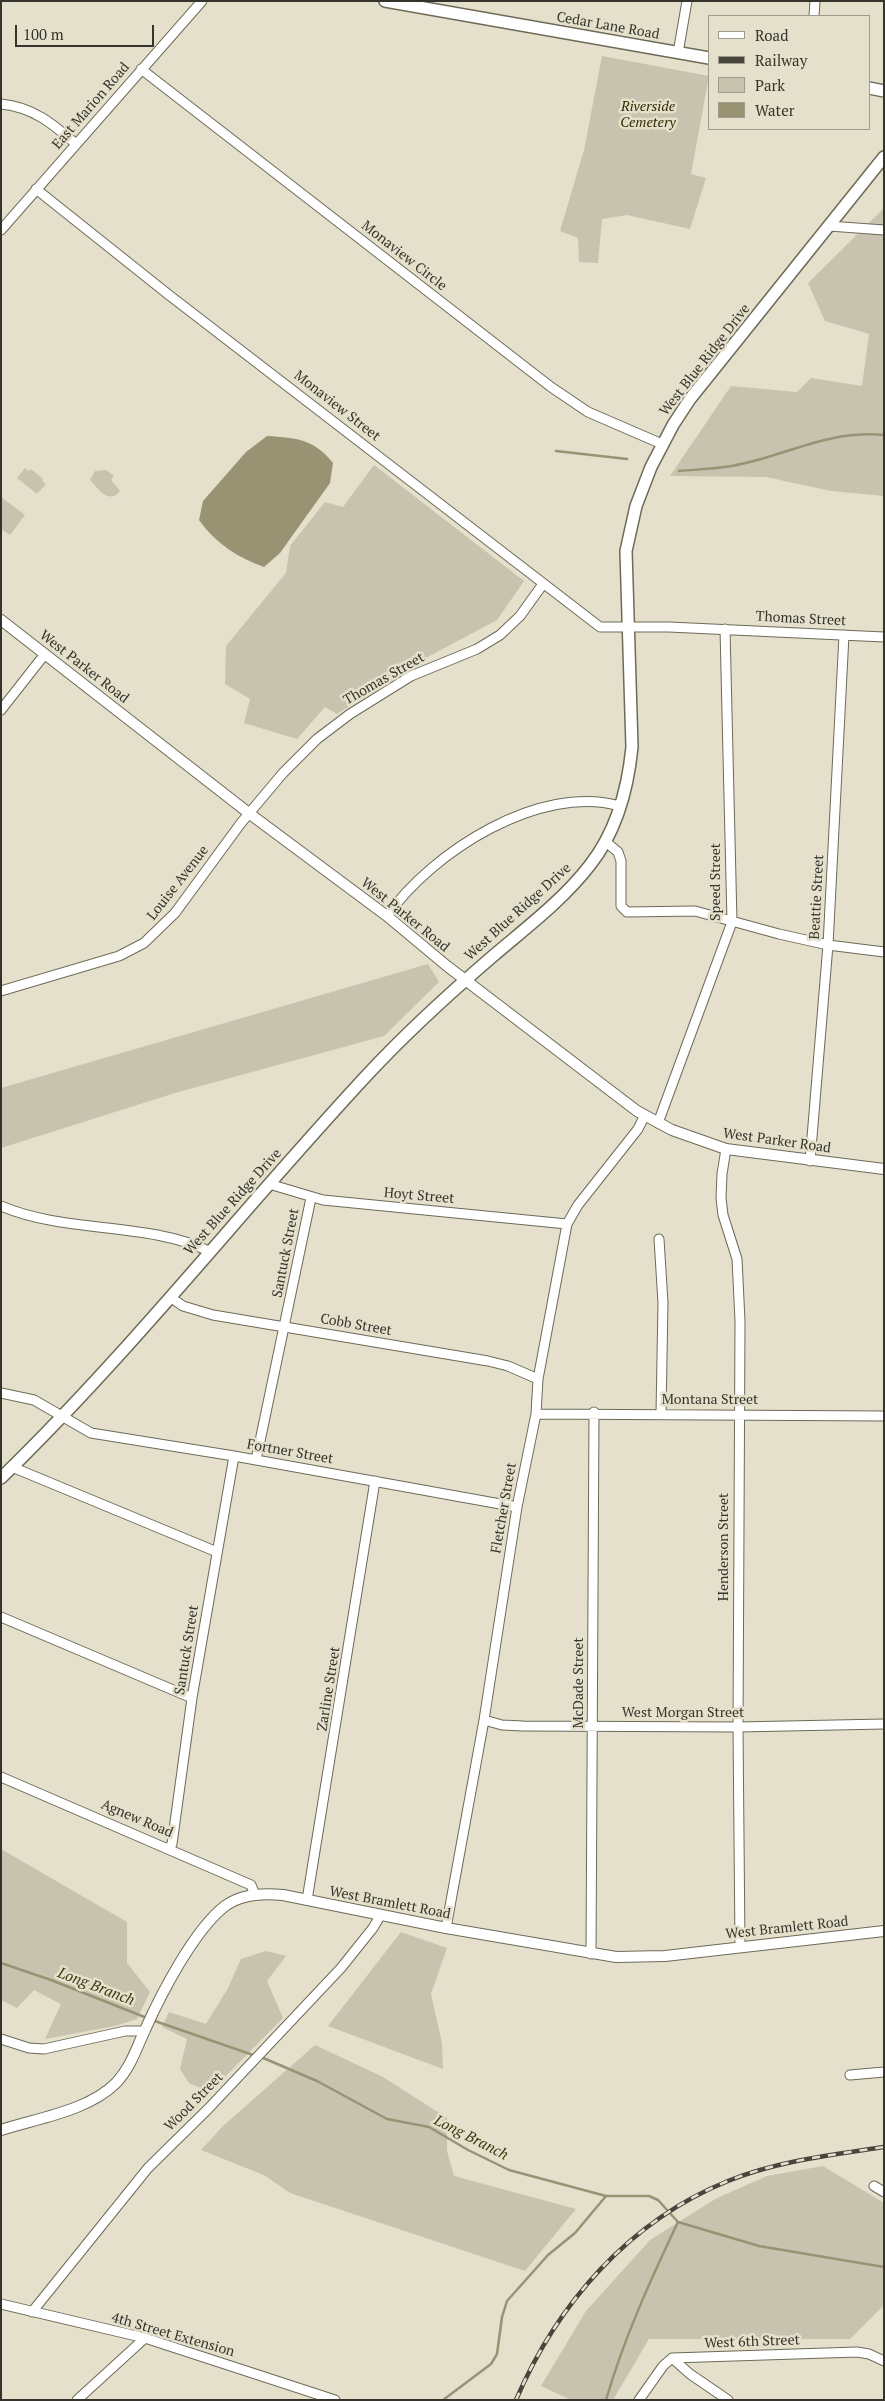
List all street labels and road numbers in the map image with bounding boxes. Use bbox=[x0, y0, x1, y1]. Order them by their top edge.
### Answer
street label: Cedar Lane Road bbox=[555, 9, 661, 43]
street label: East Marion Road bbox=[49, 59, 133, 153]
street label: Monaview Circle bbox=[358, 217, 450, 295]
street label: West Blue Ridge Drive bbox=[656, 301, 754, 419]
street label: Monaview Street bbox=[291, 367, 383, 445]
street label: Thomas Street bbox=[755, 608, 847, 630]
street label: West Parker Road bbox=[36, 627, 132, 707]
street label: Thomas Street bbox=[341, 649, 427, 709]
street label: Louise Avenue bbox=[144, 842, 212, 924]
street label: Speed Street bbox=[708, 843, 724, 921]
street label: Beattie Street bbox=[806, 854, 828, 940]
street label: West Blue Ridge Drive bbox=[461, 860, 575, 964]
street label: West Parker Road bbox=[357, 874, 453, 956]
street label: West Parker Road bbox=[722, 1125, 832, 1157]
street label: West Blue Ridge Drive bbox=[181, 1145, 285, 1259]
street label: Hoyt Street bbox=[383, 1185, 455, 1207]
street label: Santuck Street bbox=[269, 1207, 303, 1299]
street label: Cobb Street bbox=[319, 1310, 393, 1340]
street label: Montana Street bbox=[662, 1392, 758, 1408]
street label: Fortner Street bbox=[245, 1436, 335, 1468]
street label: Fletcher Street bbox=[488, 1461, 520, 1555]
street label: Henderson Street bbox=[716, 1493, 732, 1601]
street label: Santuck Street bbox=[172, 1604, 202, 1696]
street label: McDade Street bbox=[571, 1637, 587, 1729]
street label: Zarline Street bbox=[314, 1645, 344, 1733]
street label: West Morgan Street bbox=[622, 1705, 744, 1721]
street label: Agnew Road bbox=[98, 1796, 176, 1842]
street label: West Bramlett Road bbox=[328, 1883, 452, 1923]
street label: West Bramlett Road bbox=[725, 1913, 849, 1943]
street label: Wood Street bbox=[161, 2069, 227, 2135]
street label: 4th Street Extension bbox=[109, 2309, 237, 2361]
street label: West 6th Street bbox=[704, 2332, 800, 2352]

